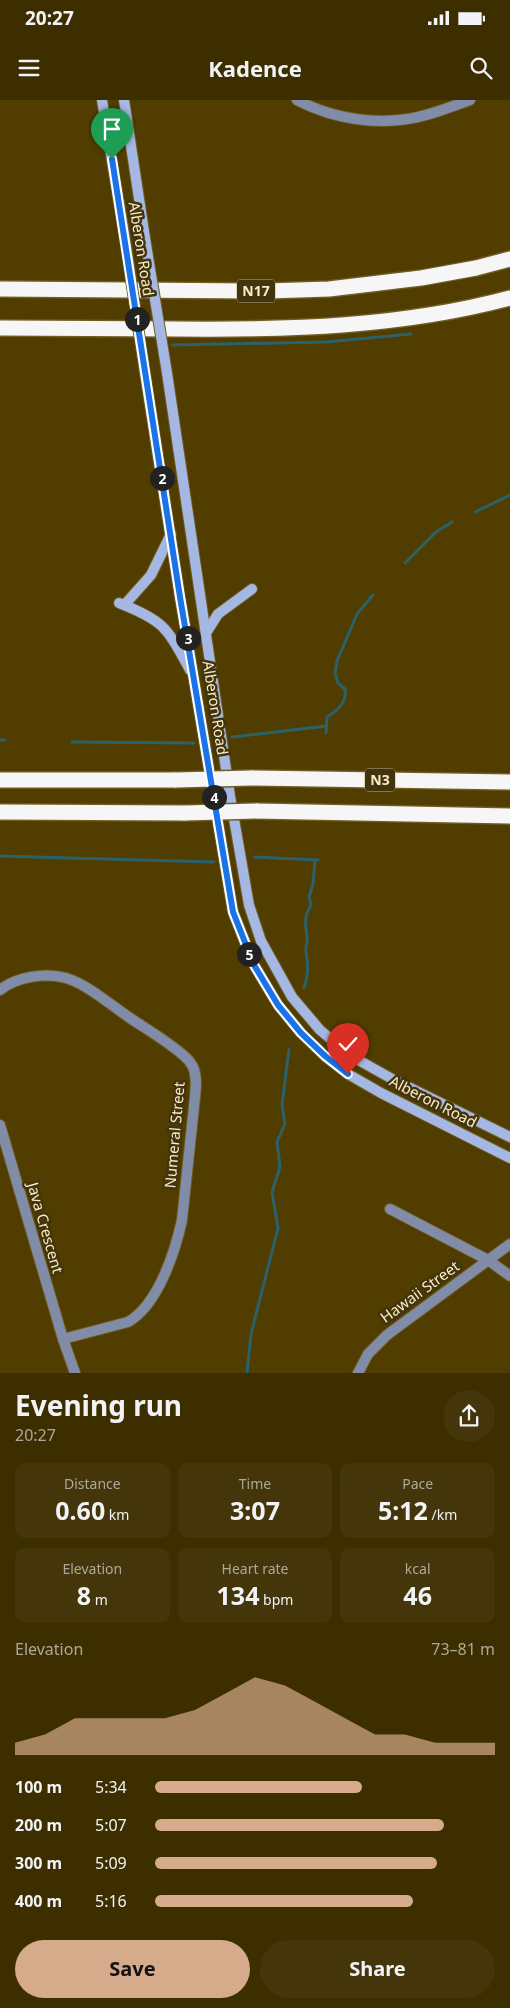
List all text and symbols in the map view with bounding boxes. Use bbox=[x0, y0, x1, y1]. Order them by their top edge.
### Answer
text: 20:27 bbox=[25, 5, 74, 31]
text: Kadence bbox=[208, 53, 302, 83]
icon: menu bbox=[15, 54, 43, 82]
icon: search bbox=[467, 54, 495, 82]
pin bbox=[91, 108, 133, 159]
icon: arrive bbox=[98, 115, 126, 143]
street label: Alberon Road bbox=[125, 200, 159, 297]
road number: N17 bbox=[237, 280, 275, 302]
pin: 1 bbox=[124, 306, 150, 332]
text: 1 bbox=[133, 310, 142, 329]
pin: 2 bbox=[150, 466, 174, 490]
text: 2 bbox=[158, 469, 167, 488]
pin: 3 bbox=[176, 626, 200, 650]
text: 3 bbox=[184, 629, 193, 648]
street label: Alberon Road bbox=[199, 659, 233, 756]
road number: N3 bbox=[365, 768, 395, 792]
pin: 4 bbox=[202, 784, 226, 810]
text: 4 bbox=[210, 788, 219, 807]
pin: 5 bbox=[236, 942, 262, 966]
text: 5 bbox=[245, 945, 254, 964]
pin bbox=[327, 1023, 369, 1074]
icon: check bbox=[334, 1030, 362, 1058]
street label: Alberon Road bbox=[386, 1071, 480, 1132]
street label: Numeral Street bbox=[159, 1080, 189, 1189]
street label: Java Crescent bbox=[23, 1178, 69, 1276]
street label: Hawaii Street bbox=[376, 1255, 463, 1327]
text: Evening run bbox=[15, 1386, 182, 1424]
button: share bbox=[443, 1390, 495, 1442]
text: 20:27 bbox=[15, 1424, 56, 1446]
text: Distance bbox=[64, 1474, 121, 1493]
text: Time bbox=[239, 1474, 271, 1493]
text: Pace bbox=[402, 1474, 433, 1493]
text: 0.60 bbox=[55, 1493, 105, 1527]
text: 3:07 bbox=[230, 1493, 280, 1527]
text: 5:12 bbox=[378, 1493, 428, 1527]
text: km bbox=[105, 1505, 129, 1524]
text: /km bbox=[428, 1505, 457, 1524]
text: Elevation bbox=[62, 1559, 122, 1578]
text: Heart rate bbox=[222, 1559, 288, 1578]
text: kcal bbox=[405, 1559, 431, 1578]
text: 8 bbox=[77, 1578, 91, 1612]
text: 134 bbox=[217, 1578, 259, 1612]
text: 46 bbox=[403, 1578, 432, 1612]
text: m bbox=[91, 1590, 108, 1609]
text: bpm bbox=[259, 1590, 293, 1609]
text: Elevation bbox=[15, 1638, 83, 1660]
text: 73–81 m bbox=[431, 1638, 495, 1660]
text: 100 m bbox=[15, 1776, 62, 1798]
text: 5:34 bbox=[95, 1776, 127, 1798]
text: 200 m bbox=[15, 1814, 62, 1836]
text: 5:07 bbox=[95, 1814, 127, 1836]
text: 300 m bbox=[15, 1852, 62, 1874]
text: 5:09 bbox=[95, 1852, 127, 1874]
text: 400 m bbox=[15, 1890, 62, 1912]
text: 5:16 bbox=[95, 1890, 127, 1912]
button: Save bbox=[15, 1940, 250, 1998]
button: Share bbox=[260, 1940, 495, 1998]

